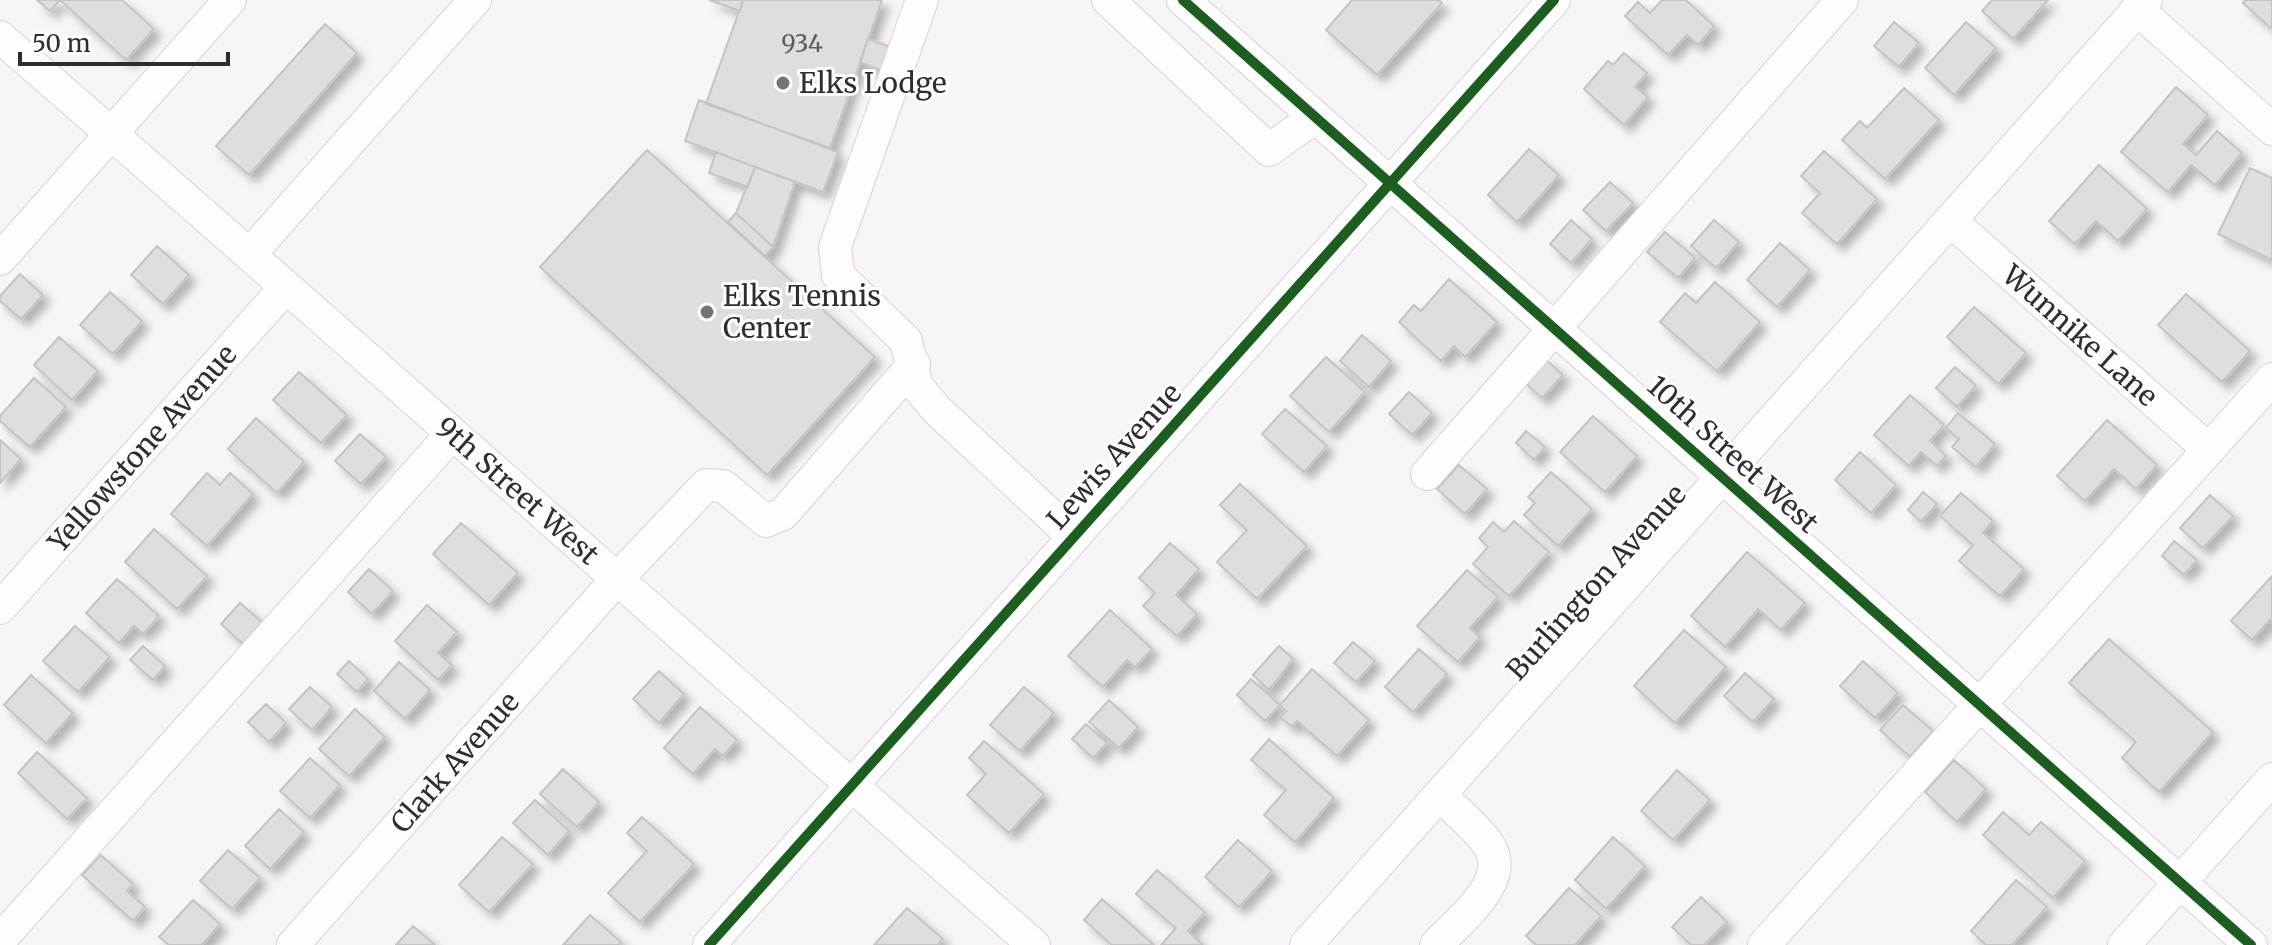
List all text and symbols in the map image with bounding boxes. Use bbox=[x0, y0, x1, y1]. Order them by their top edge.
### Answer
scale bar bbox=[20, 16, 228, 66]
text: 50 m bbox=[32, 28, 91, 59]
house number: 934 bbox=[781, 28, 823, 59]
place label: Elks Lodge bbox=[799, 65, 947, 101]
marker: Elks Lodge bbox=[774, 74, 792, 92]
street label: Wunnike Lane bbox=[1994, 256, 2165, 414]
place label: Elks Tennis Center bbox=[723, 278, 881, 346]
marker: Elks Tennis Center bbox=[698, 303, 716, 321]
street label: Yellowstone Avenue bbox=[40, 337, 244, 560]
street label: 10th Street West bbox=[1640, 368, 1826, 540]
street label: Lewis Avenue bbox=[1039, 376, 1189, 536]
street label: 9th Street West bbox=[428, 409, 606, 572]
street label: Burlington Avenue bbox=[1499, 477, 1693, 687]
street label: Clark Avenue bbox=[383, 684, 527, 840]

